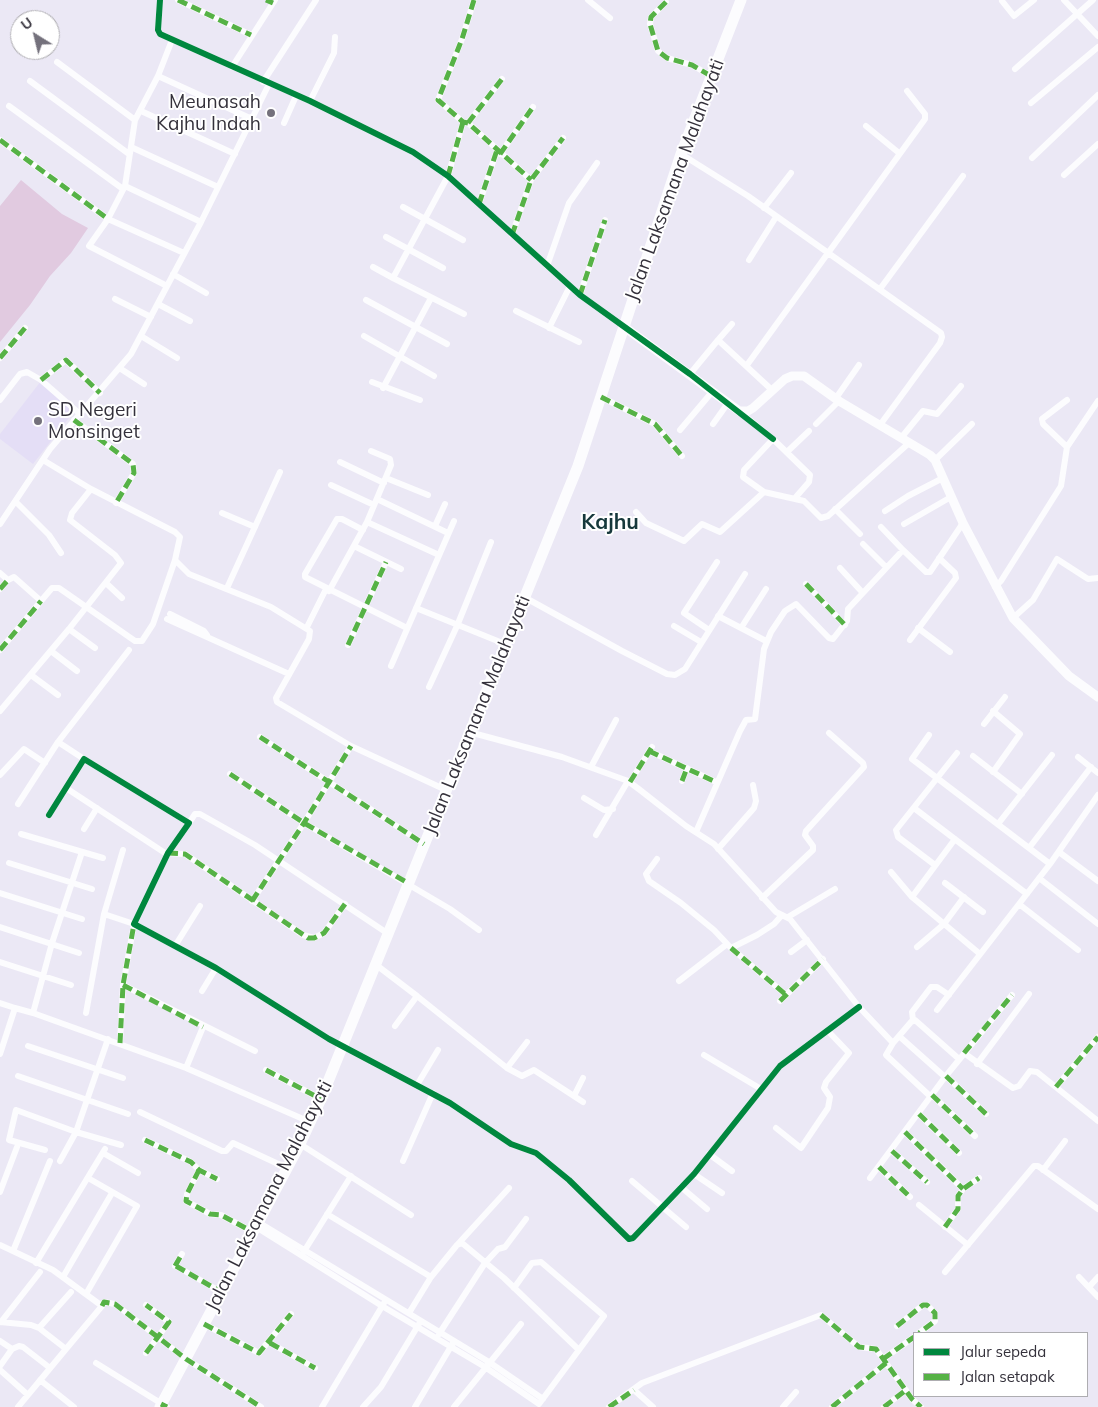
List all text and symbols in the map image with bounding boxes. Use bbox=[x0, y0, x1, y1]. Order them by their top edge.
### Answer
north arrow bbox=[10, 10, 60, 60]
text: U bbox=[17, 13, 36, 34]
street label: Jalan Laksamana Malahayati bbox=[621, 56, 729, 304]
place label: Meunasah Kajhu Indah bbox=[156, 91, 261, 135]
marker: Meunasah Kajhu Indah bbox=[265, 107, 277, 119]
place label: SD Negeri Monsinget bbox=[48, 399, 140, 443]
marker: SD Negeri Monsinget bbox=[32, 415, 44, 427]
district label: Kajhu bbox=[581, 510, 639, 536]
street label: Jalan Laksamana Malahayati bbox=[418, 592, 536, 838]
street label: Jalan Laksamana Malahayati bbox=[201, 1077, 337, 1315]
legend bbox=[913, 1332, 1088, 1397]
text: Jalur sepeda bbox=[960, 1342, 1046, 1361]
text: Jalan setapak bbox=[960, 1367, 1055, 1386]

